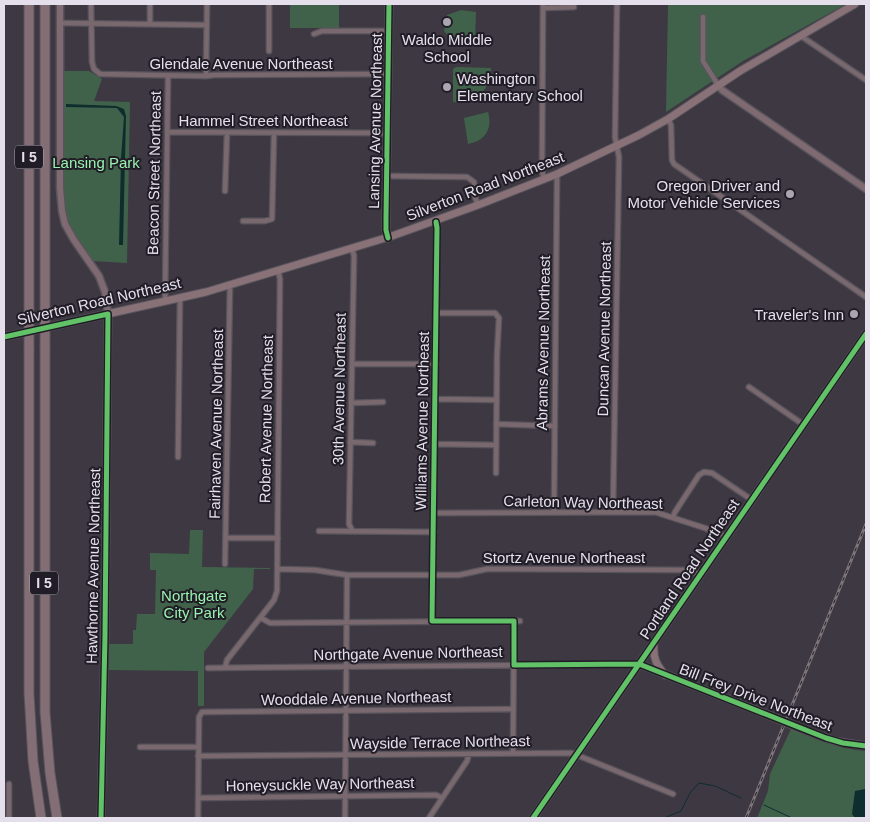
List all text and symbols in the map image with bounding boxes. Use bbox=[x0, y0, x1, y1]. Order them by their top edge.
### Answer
marker: Waldo Middle School bbox=[441, 16, 453, 28]
place label: Waldo Middle School bbox=[402, 31, 492, 65]
street label: Lansing Avenue Northeast bbox=[365, 32, 385, 209]
street label: Glendale Avenue Northeast bbox=[149, 55, 333, 72]
place label: Washington Elementary School bbox=[457, 70, 583, 104]
marker: Washington Elementary School bbox=[441, 81, 453, 93]
street label: Beacon Street Northeast bbox=[144, 90, 164, 255]
street label: Hammel Street Northeast bbox=[178, 112, 348, 129]
road number: I 5 bbox=[15, 146, 43, 168]
street label: Silverton Road Northeast bbox=[404, 148, 567, 224]
park label: Lansing Park bbox=[52, 154, 140, 171]
place label: Oregon Driver and Motor Vehicle Services bbox=[627, 177, 780, 211]
marker: Oregon Driver and Motor Vehicle Services bbox=[784, 188, 796, 200]
street label: Duncan Avenue Northeast bbox=[594, 241, 614, 417]
street label: Abrams Avenue Northeast bbox=[533, 255, 553, 431]
street label: Silverton Road Northeast bbox=[15, 274, 183, 328]
place label: Traveler's Inn bbox=[754, 306, 844, 323]
marker: Traveler's Inn bbox=[848, 308, 860, 320]
street label: 30th Avenue Northeast bbox=[329, 312, 349, 465]
street label: Fairhaven Avenue Northeast bbox=[206, 328, 226, 519]
street label: Williams Avenue Northeast bbox=[412, 331, 432, 511]
street label: Robert Avenue Northeast bbox=[256, 334, 276, 503]
street label: Hawthorne Avenue Northeast bbox=[83, 467, 103, 664]
street label: Carleton Way Northeast bbox=[503, 492, 664, 512]
street label: Portland Road Northeast bbox=[636, 495, 743, 642]
street label: Stortz Avenue Northeast bbox=[483, 549, 646, 566]
road number: I 5 bbox=[30, 572, 58, 594]
park label: Northgate City Park bbox=[161, 587, 227, 621]
street label: Northgate Avenue Northeast bbox=[313, 643, 503, 663]
street label: Bill Frey Drive Northeast bbox=[677, 660, 836, 734]
street label: Wooddale Avenue Northeast bbox=[261, 688, 452, 708]
street label: Wayside Terrace Northeast bbox=[350, 732, 531, 752]
street label: Honeysuckle Way Northeast bbox=[226, 774, 415, 794]

